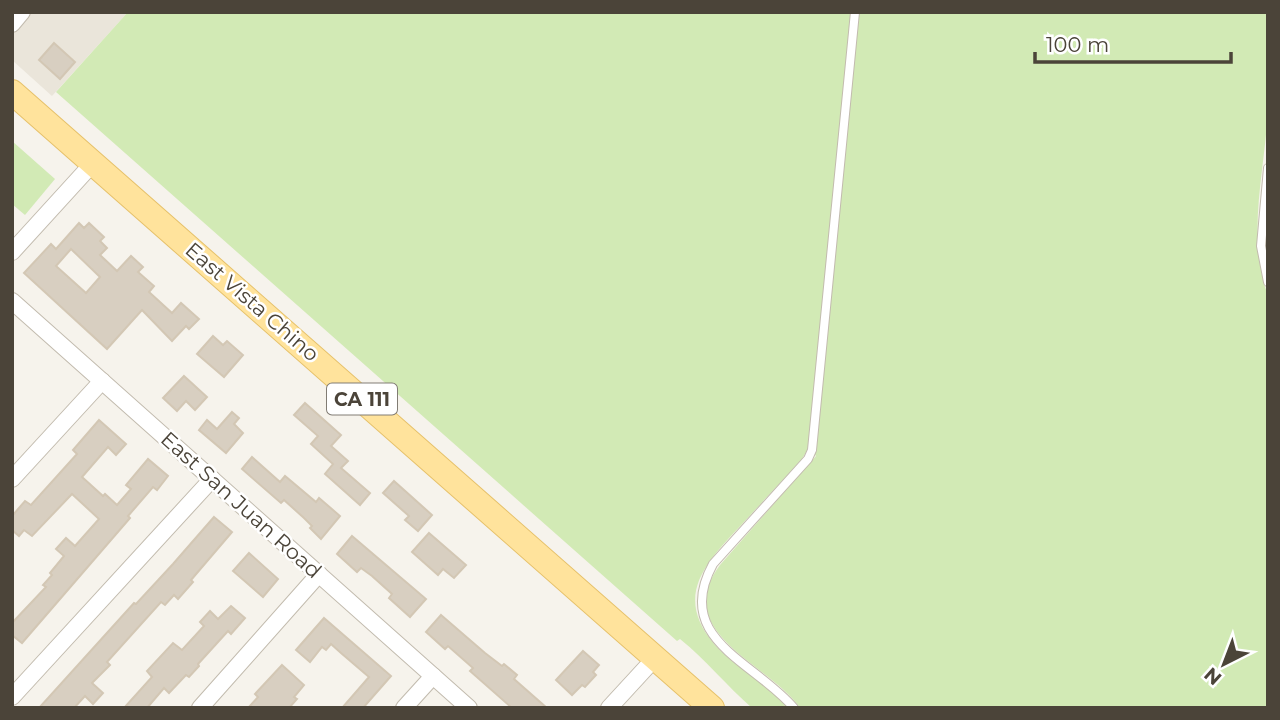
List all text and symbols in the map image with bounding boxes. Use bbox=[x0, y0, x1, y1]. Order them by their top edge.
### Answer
scale bar bbox=[1035, 21, 1231, 65]
text: 100 m bbox=[1046, 32, 1109, 57]
street label: East Vista Chino bbox=[180, 237, 324, 366]
road number: CA 111 bbox=[327, 384, 397, 414]
street label: East San Juan Road bbox=[156, 426, 327, 583]
north arrow bbox=[1189, 629, 1259, 699]
text: N bbox=[1200, 663, 1226, 690]

